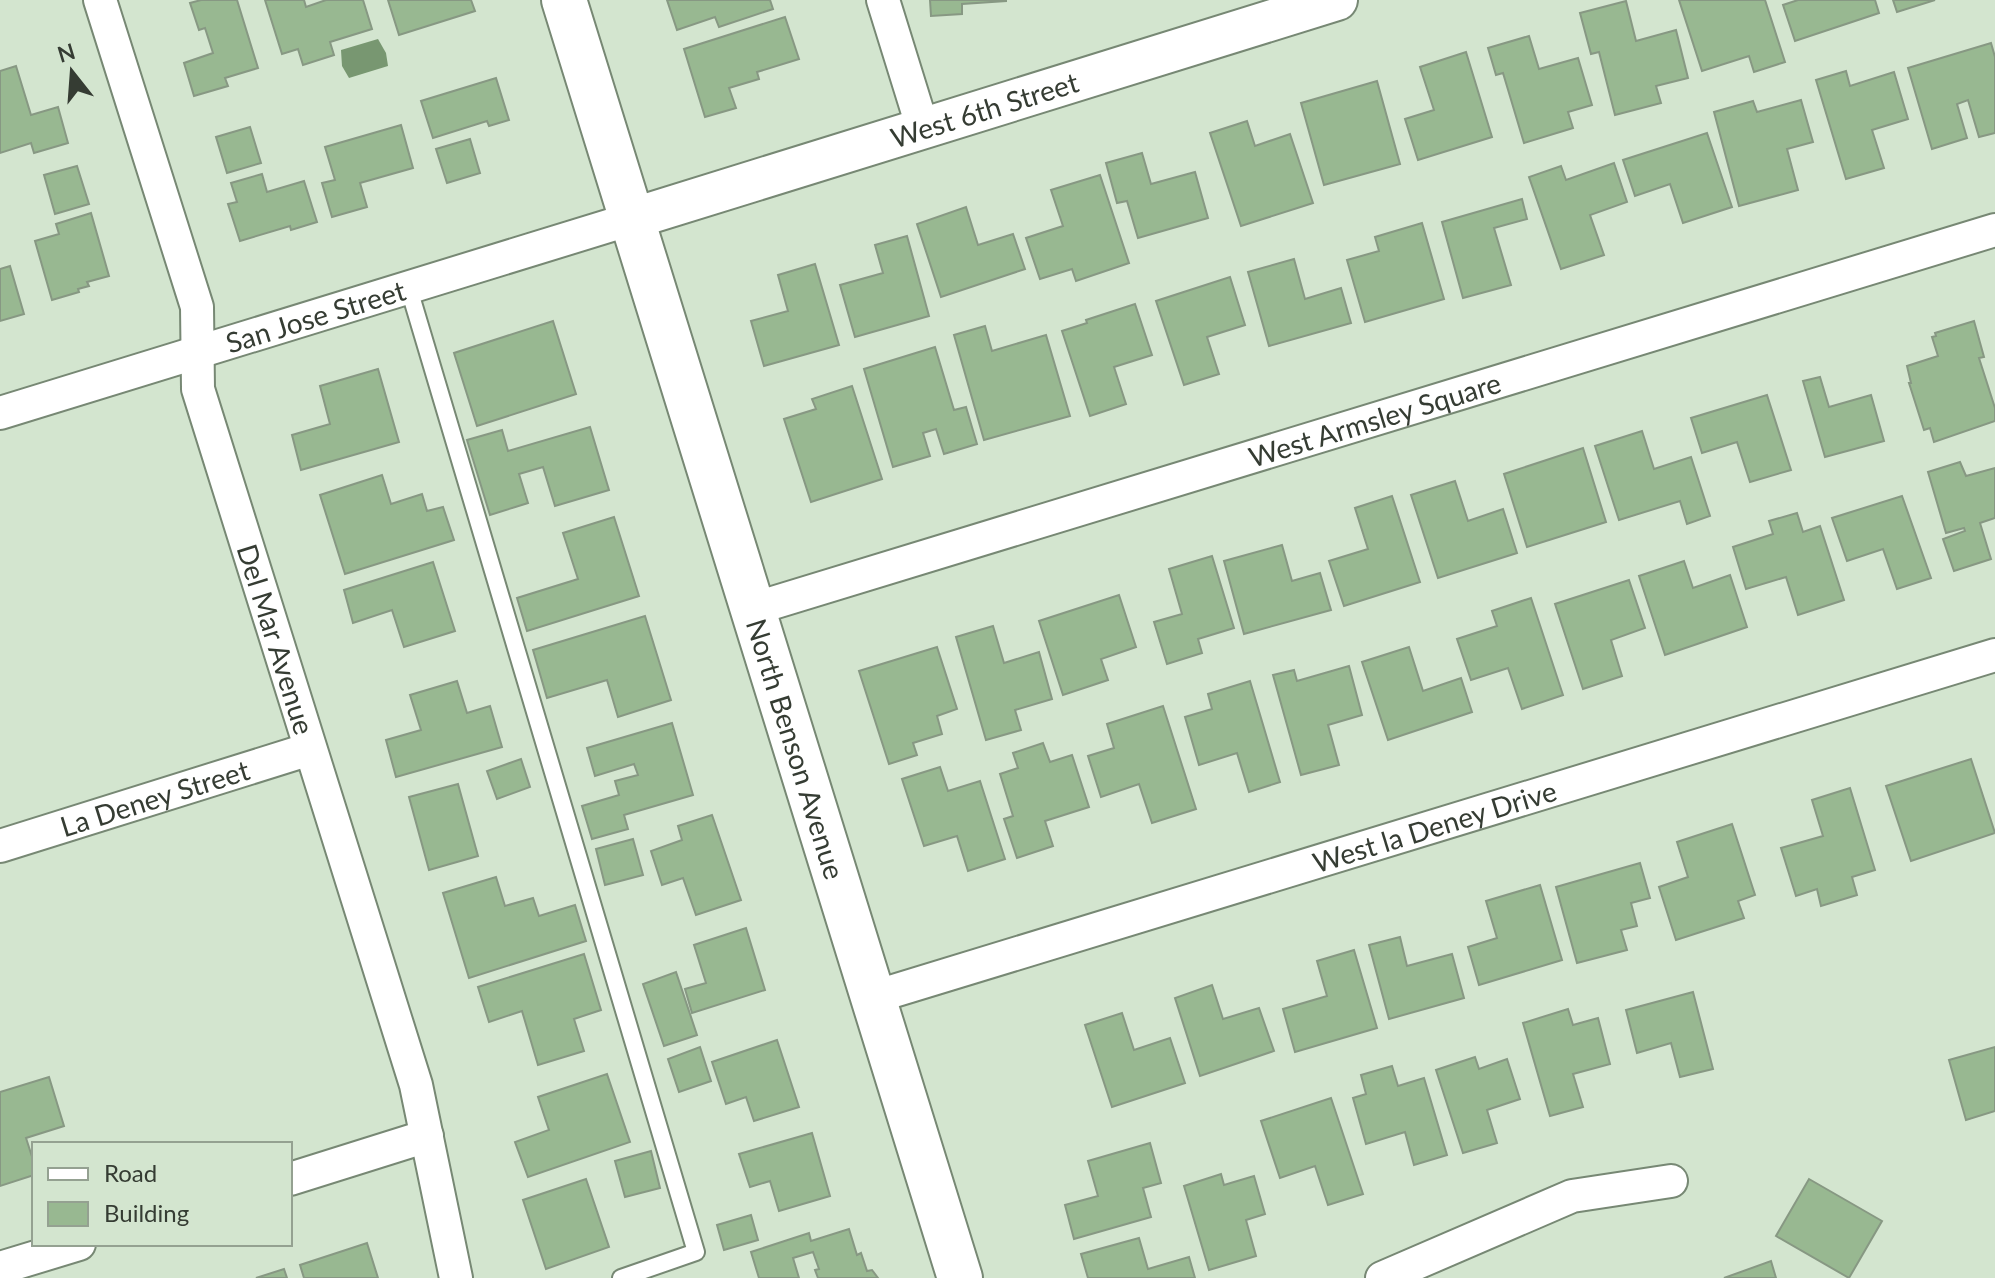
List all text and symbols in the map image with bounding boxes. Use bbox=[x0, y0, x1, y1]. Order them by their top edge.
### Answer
north arrow bbox=[32, 32, 112, 112]
text: N bbox=[54, 37, 78, 68]
street label: West 6th Street bbox=[887, 64, 1082, 154]
street label: San Jose Street bbox=[222, 272, 409, 360]
street label: West Armsley Square bbox=[1245, 365, 1505, 474]
street label: Del Mar Avenue bbox=[231, 540, 322, 739]
street label: North Benson Avenue bbox=[740, 614, 852, 883]
street label: La Deney Street bbox=[56, 752, 253, 843]
street label: West la Deney Drive bbox=[1309, 773, 1560, 879]
legend bbox=[32, 1142, 292, 1246]
text: Road bbox=[104, 1158, 157, 1187]
text: Building bbox=[104, 1198, 189, 1227]

